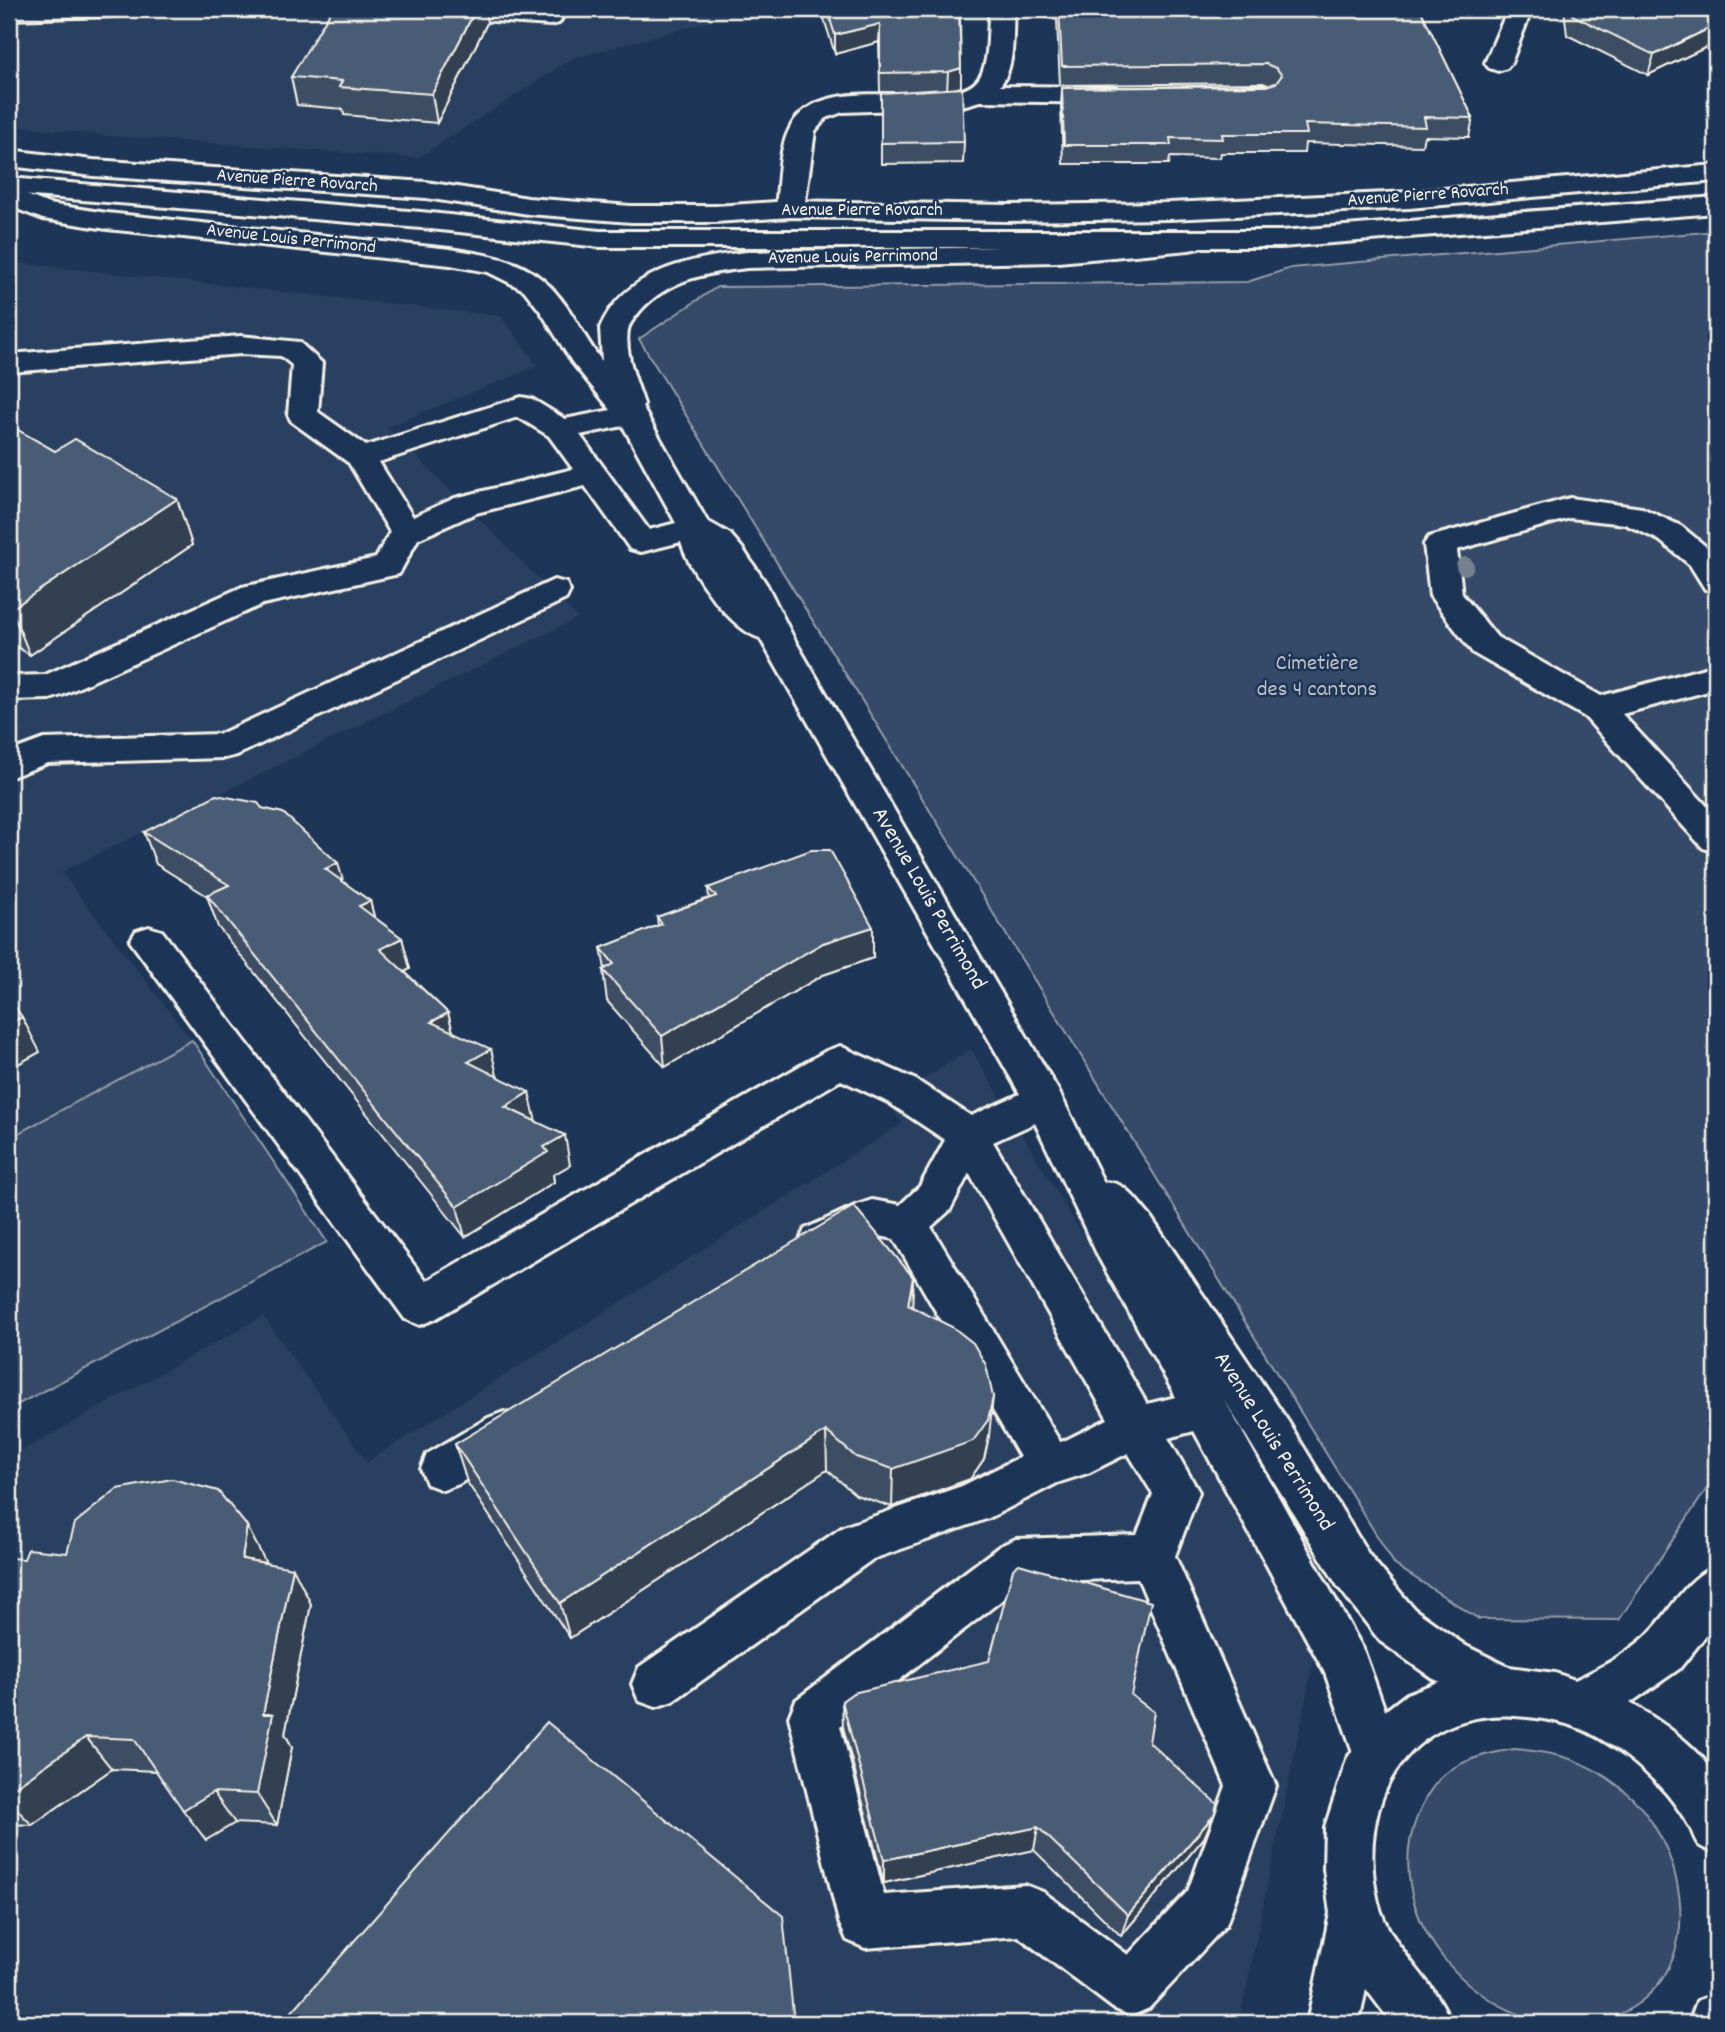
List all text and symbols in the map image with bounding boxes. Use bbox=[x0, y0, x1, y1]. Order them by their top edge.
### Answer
street label: Avenue Pierre Rovarch bbox=[215, 163, 379, 201]
street label: Avenue Pierre Rovarch bbox=[1346, 177, 1510, 215]
street label: Avenue Pierre Rovarch bbox=[781, 198, 943, 225]
street label: Avenue Louis Perrimond bbox=[205, 218, 377, 262]
street label: Avenue Louis Perrimond bbox=[768, 243, 938, 273]
park label: Cimetière des 4 cantons bbox=[1257, 648, 1377, 707]
street label: Avenue Louis Perrimond bbox=[862, 801, 994, 997]
street label: Avenue Louis Perrimond bbox=[1204, 1346, 1342, 1538]

